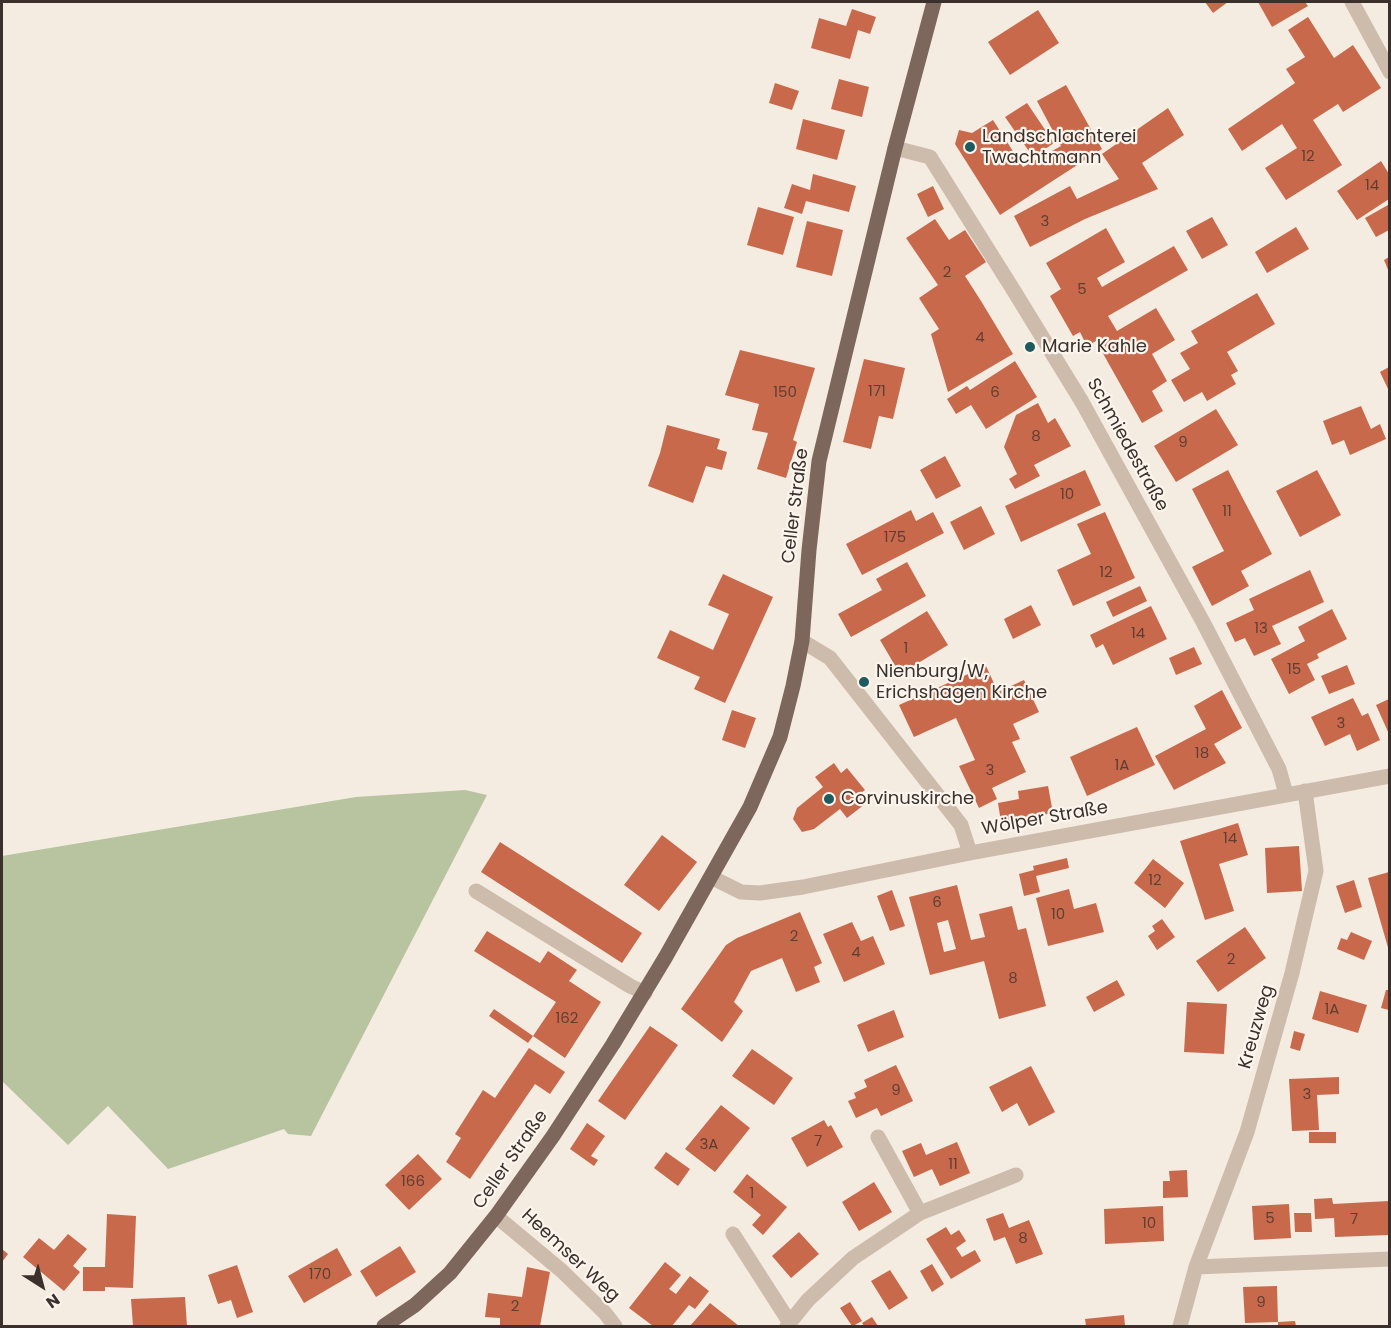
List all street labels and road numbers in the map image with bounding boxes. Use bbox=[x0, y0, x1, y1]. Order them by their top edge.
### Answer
street label: Schmiedestraße bbox=[1082, 375, 1172, 515]
street label: Celler Straße bbox=[778, 447, 814, 565]
street label: Wölper Straße bbox=[980, 797, 1110, 841]
street label: Kreuzweg bbox=[1235, 982, 1279, 1072]
street label: Celler Straße bbox=[469, 1106, 553, 1214]
street label: Heemser Weg bbox=[516, 1205, 624, 1307]

